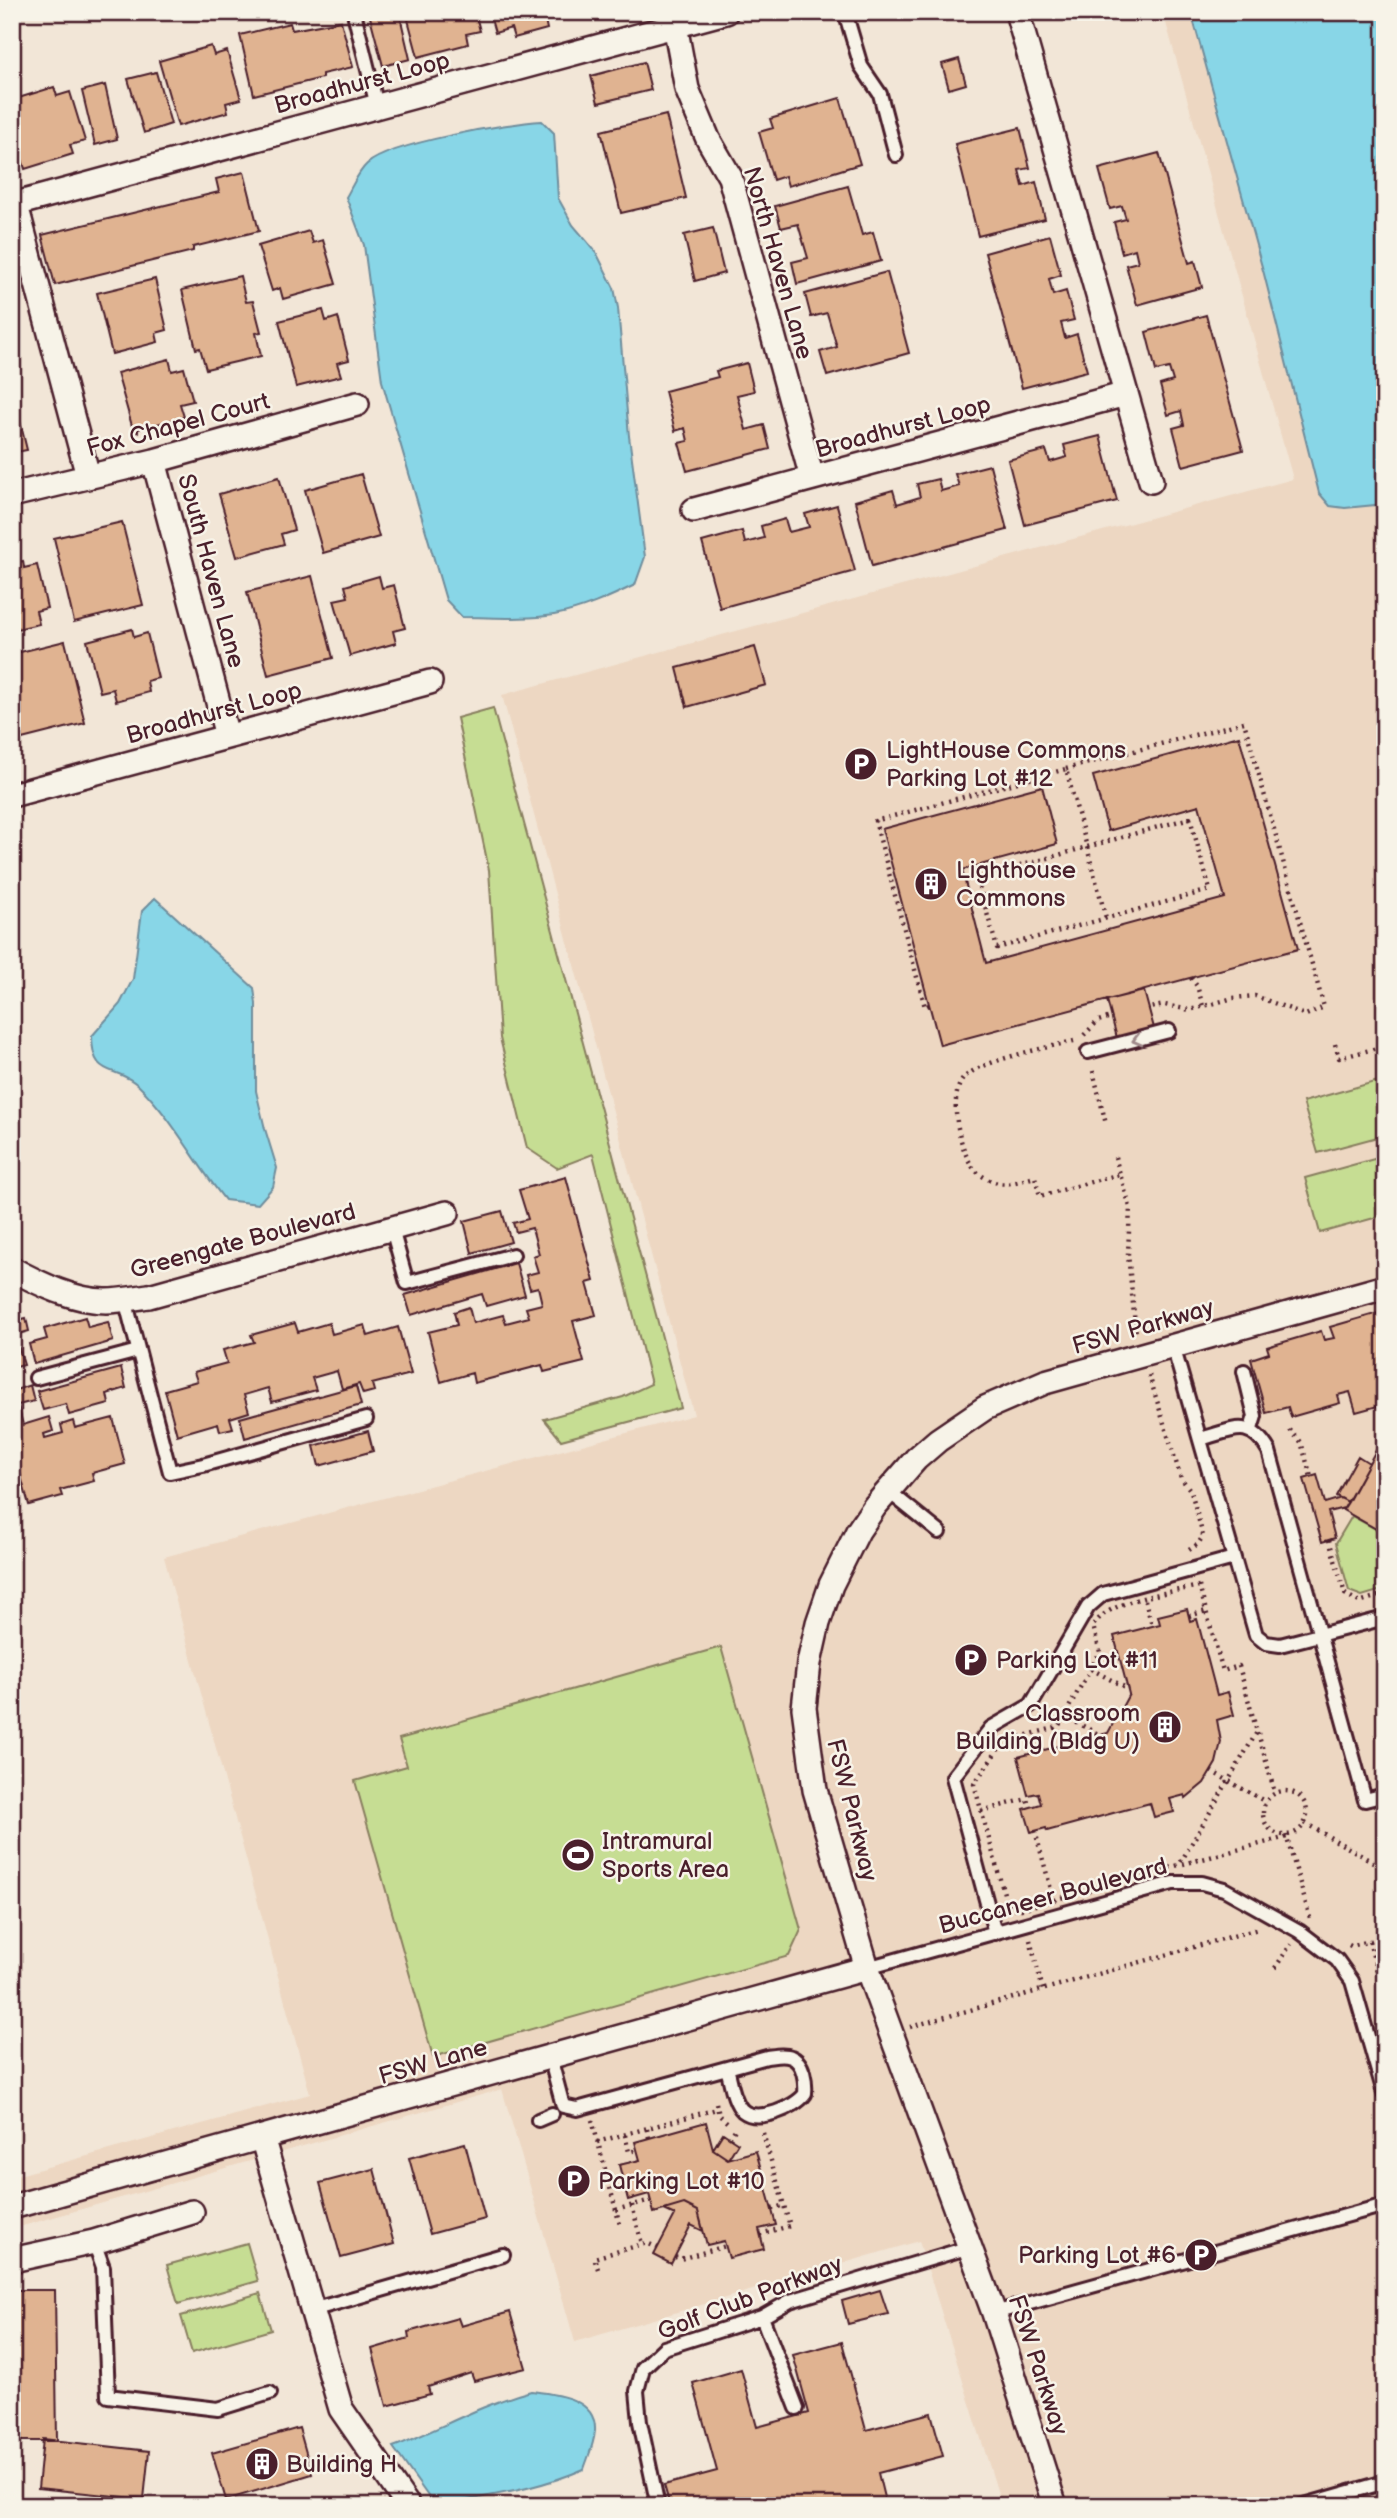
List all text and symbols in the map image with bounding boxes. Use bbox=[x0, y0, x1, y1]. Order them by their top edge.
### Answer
street label: Broadhurst Loop bbox=[271, 46, 453, 120]
street label: North Haven Lane bbox=[737, 163, 819, 363]
street label: Fox Chapel Court bbox=[83, 386, 273, 463]
street label: Broadhurst Loop bbox=[812, 390, 994, 464]
street label: South Haven Lane bbox=[171, 471, 251, 671]
street label: Broadhurst Loop bbox=[123, 676, 305, 750]
place label: LightHouse Commons Parking Lot #12 bbox=[886, 736, 1126, 793]
parking icon: LightHouse Commons Parking Lot #12 bbox=[842, 745, 880, 783]
place label: Lighthouse Commons bbox=[956, 856, 1076, 913]
building icon: Lighthouse Commons bbox=[912, 865, 950, 903]
one-way arrow bbox=[1131, 1032, 1143, 1046]
street label: Greengate Boulevard bbox=[127, 1197, 359, 1285]
street label: FSW Parkway bbox=[1069, 1293, 1217, 1361]
parking icon: Parking Lot #11 bbox=[952, 1641, 990, 1679]
place label: Parking Lot #11 bbox=[996, 1646, 1158, 1675]
place label: Classroom Building (Bldg U) bbox=[955, 1699, 1140, 1756]
building icon: Classroom Building (Bldg U) bbox=[1146, 1708, 1184, 1746]
street label: FSW Parkway bbox=[820, 1736, 884, 1884]
place label: Intramural Sports Area bbox=[602, 1827, 729, 1884]
sports icon: Intramural Sports Area bbox=[559, 1836, 597, 1874]
street label: Buccaneer Boulevard bbox=[936, 1852, 1170, 1940]
street label: FSW Lane bbox=[375, 2033, 491, 2091]
parking icon: Parking Lot #10 bbox=[555, 2162, 593, 2200]
place label: Parking Lot #10 bbox=[598, 2167, 765, 2196]
parking icon: Parking Lot #6 bbox=[1182, 2236, 1220, 2274]
place label: Parking Lot #6 bbox=[1018, 2241, 1176, 2270]
street label: Golf Club Parkway bbox=[654, 2249, 846, 2347]
street label: FSW Parkway bbox=[1002, 2291, 1074, 2439]
building icon: Building H bbox=[243, 2445, 281, 2483]
place label: Building H bbox=[286, 2450, 397, 2479]

